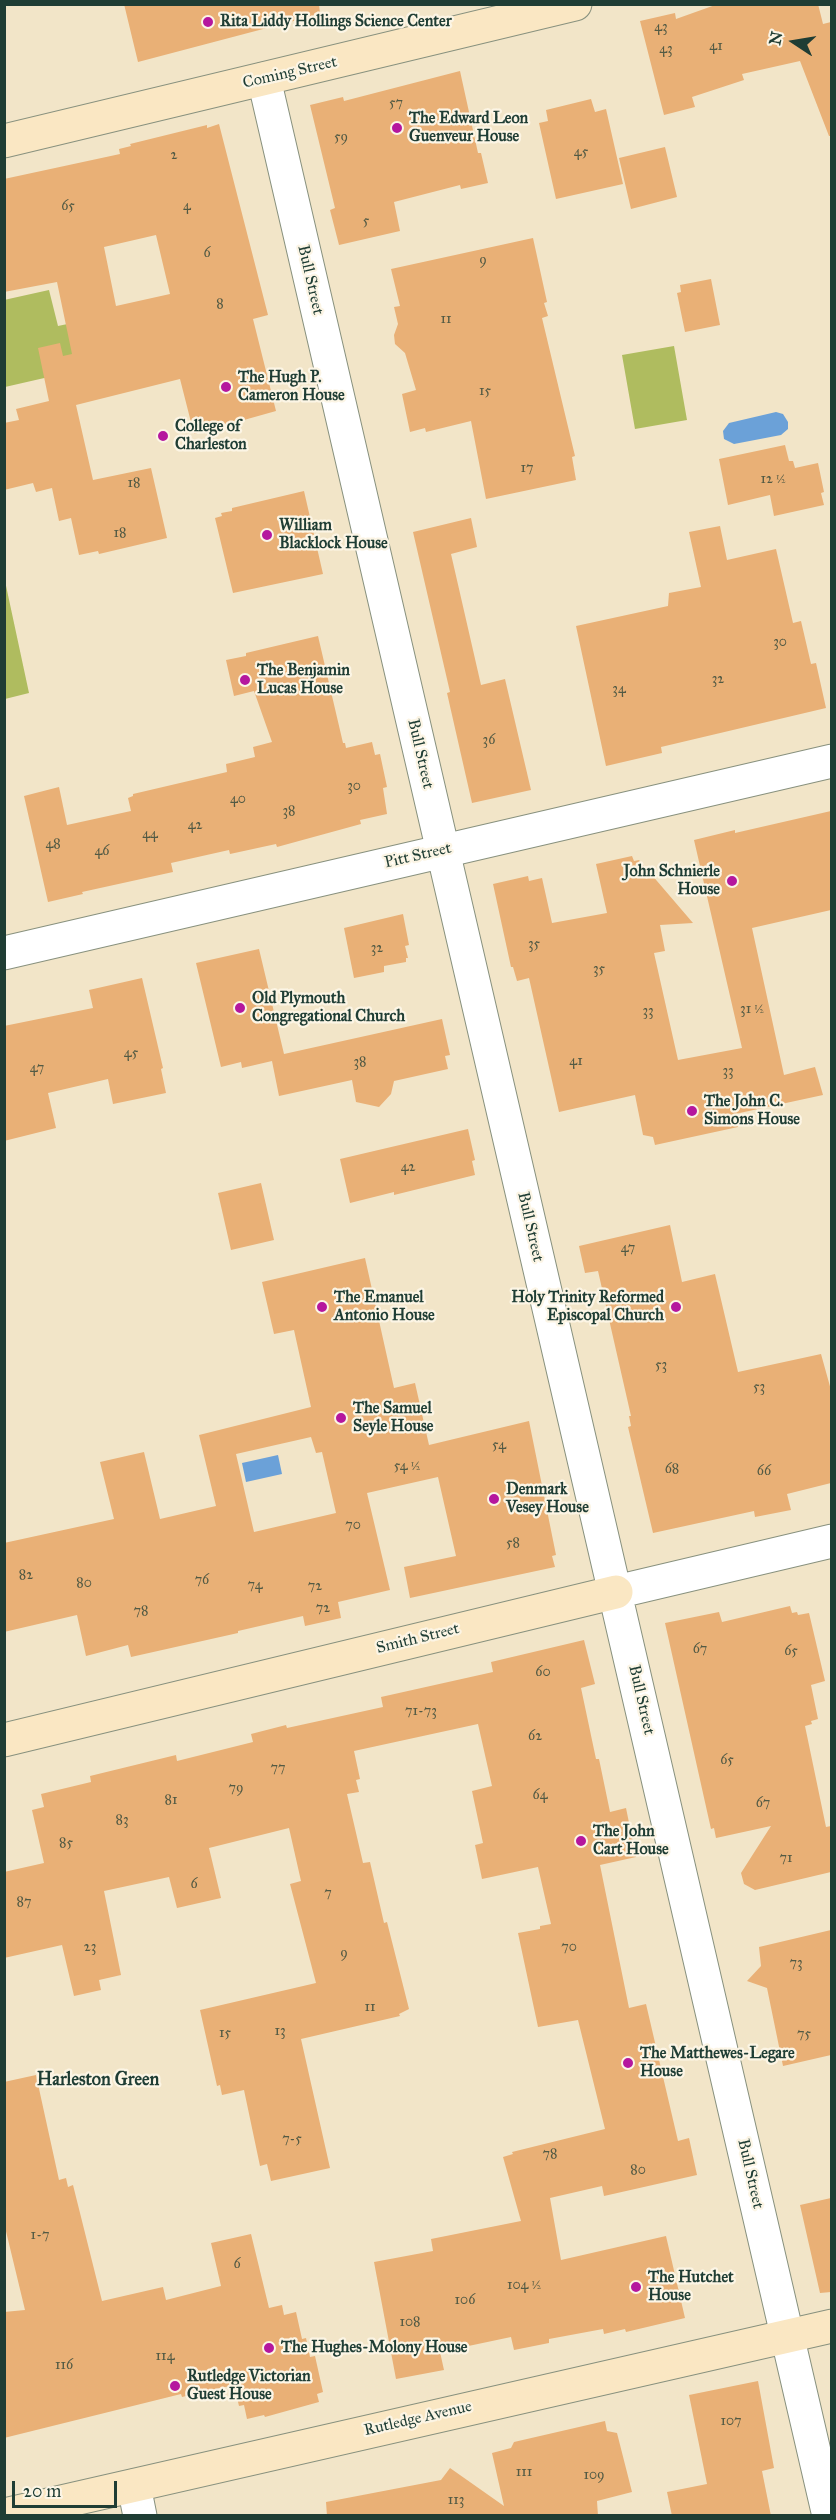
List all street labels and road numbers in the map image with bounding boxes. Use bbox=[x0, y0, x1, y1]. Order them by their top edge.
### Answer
street label: Coming Street bbox=[241, 53, 339, 93]
street label: Bull Street bbox=[293, 243, 327, 317]
street label: Bull Street bbox=[403, 717, 437, 791]
street label: Pitt Street bbox=[383, 839, 453, 873]
street label: Bull Street bbox=[513, 1190, 547, 1264]
street label: Smith Street bbox=[375, 1619, 461, 1659]
street label: Bull Street bbox=[624, 1663, 658, 1737]
street label: Bull Street bbox=[733, 2137, 767, 2211]
street label: Rutledge Avenue bbox=[362, 2397, 474, 2441]

